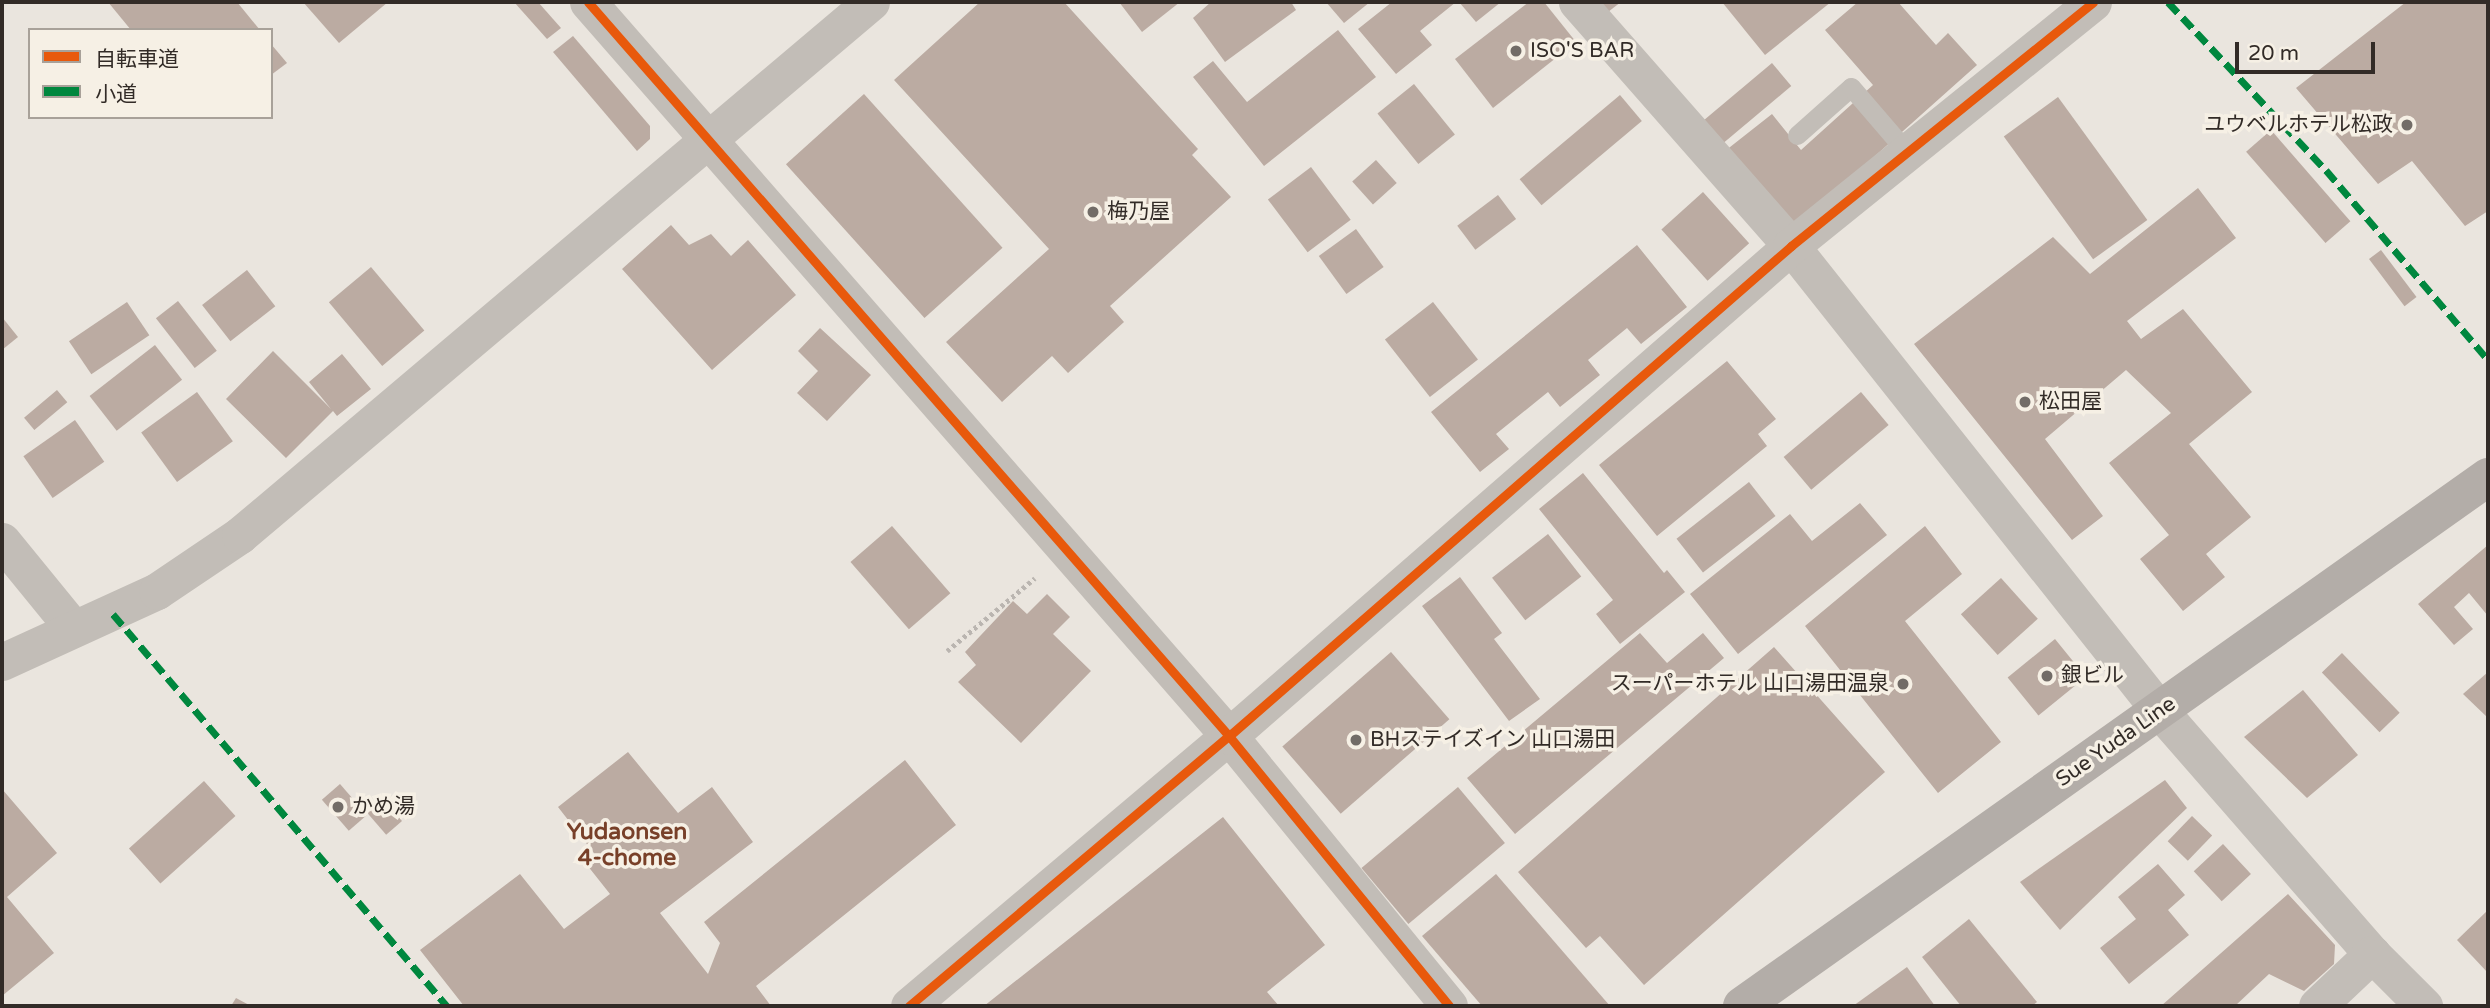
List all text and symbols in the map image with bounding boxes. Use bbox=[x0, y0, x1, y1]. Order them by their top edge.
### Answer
legend bbox=[28, 28, 273, 119]
scale bar bbox=[2238, 28, 2378, 72]
place label: ISO'S BAR bbox=[1530, 38, 1634, 64]
text: 20 m bbox=[2248, 41, 2299, 66]
marker: ISO'S BAR bbox=[1508, 43, 1524, 59]
text: 自転車道 bbox=[95, 47, 179, 72]
text: 小道 bbox=[95, 82, 137, 107]
place label: ユウベルホテル松政 bbox=[2204, 112, 2393, 138]
marker: ユウベルホテル松政 bbox=[2399, 117, 2415, 133]
place label: 梅乃屋 bbox=[1107, 199, 1170, 225]
marker: 梅乃屋 bbox=[1085, 204, 1101, 220]
place label: 松田屋 bbox=[2039, 389, 2102, 415]
marker: 松田屋 bbox=[2017, 394, 2033, 410]
place label: 銀ビル bbox=[2061, 663, 2124, 689]
marker: 銀ビル bbox=[2039, 668, 2055, 684]
place label: スーパーホテル 山口湯田温泉 bbox=[1611, 671, 1889, 697]
marker: スーパーホテル 山口湯田温泉 bbox=[1895, 676, 1911, 692]
street label: Sue Yuda Line bbox=[2051, 691, 2181, 793]
place label: BHステイズイン 山口湯田 bbox=[1370, 727, 1616, 753]
marker: BHステイズイン 山口湯田 bbox=[1348, 732, 1364, 748]
place label: かめ湯 bbox=[352, 794, 415, 820]
marker: かめ湯 bbox=[330, 799, 346, 815]
district label: Yudaonsen 4-chome bbox=[567, 818, 687, 872]

